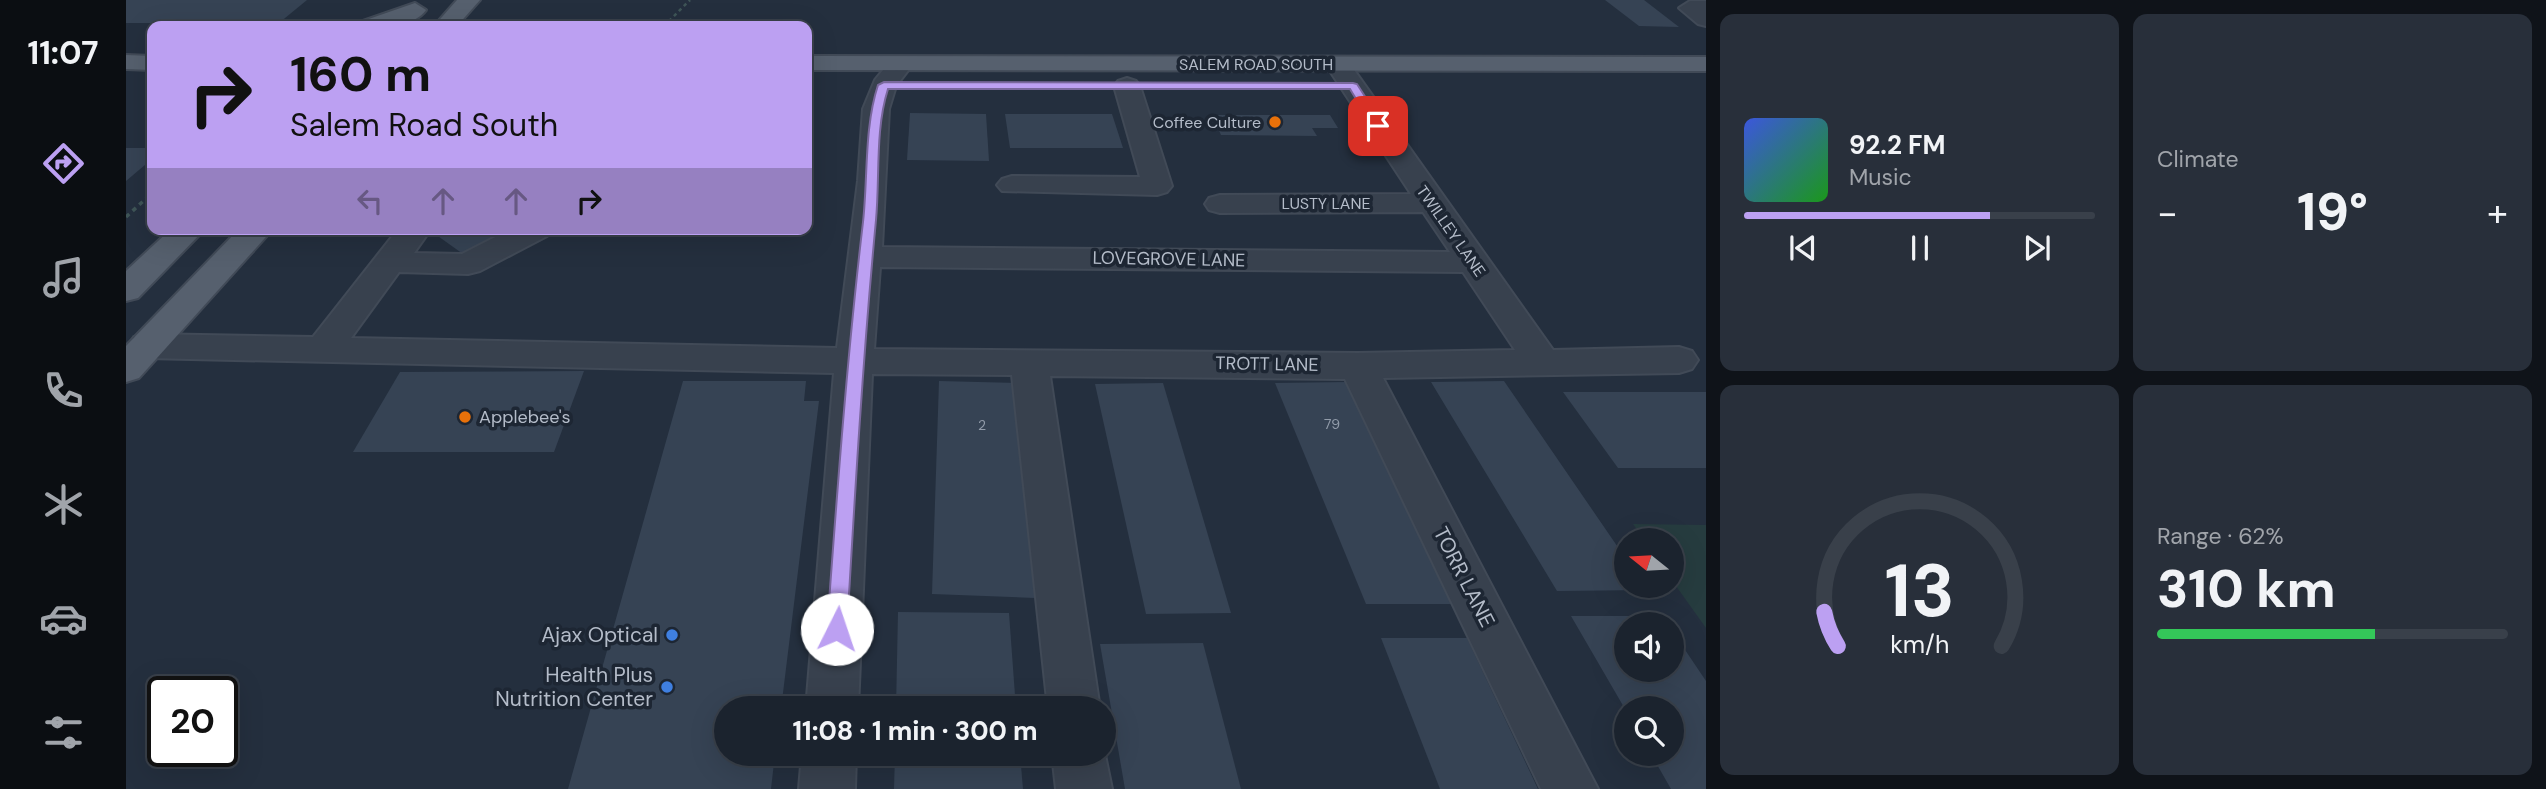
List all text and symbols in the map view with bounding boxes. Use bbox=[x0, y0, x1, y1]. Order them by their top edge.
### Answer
text: 11:07 bbox=[28, 32, 98, 74]
text: 160 m bbox=[290, 42, 431, 106]
icon: right bbox=[175, 49, 266, 140]
street label: SALEM ROAD SOUTH bbox=[1179, 54, 1333, 75]
pin bbox=[1348, 96, 1408, 156]
text: Salem Road South bbox=[290, 104, 558, 146]
icon: arrive bbox=[1359, 107, 1397, 145]
place label: Coffee Culture bbox=[1153, 112, 1261, 133]
marker: Coffee Culture bbox=[1267, 114, 1283, 130]
text: 92.2 FM bbox=[1849, 128, 1946, 162]
icon: directions bbox=[39, 139, 88, 188]
text: Climate bbox=[2157, 144, 2239, 174]
text: Music bbox=[1849, 162, 1912, 192]
text: 19° bbox=[2297, 178, 2368, 246]
street label: TWILLEY LANE bbox=[1412, 181, 1490, 281]
icon: left bbox=[351, 182, 389, 220]
icon: ahead bbox=[424, 182, 462, 220]
icon: ahead bbox=[497, 182, 535, 220]
icon: right bbox=[570, 182, 608, 220]
text: − bbox=[2157, 188, 2178, 238]
text: + bbox=[2487, 188, 2508, 238]
street label: LUSTY LANE bbox=[1281, 193, 1371, 214]
icon: previous bbox=[1784, 229, 1822, 267]
icon: pause bbox=[1901, 229, 1939, 267]
icon: next bbox=[2018, 229, 2056, 267]
street label: LOVEGROVE LANE bbox=[1092, 246, 1246, 272]
icon: music bbox=[39, 253, 88, 302]
street label: TROTT LANE bbox=[1215, 351, 1319, 377]
icon: phone bbox=[39, 366, 88, 415]
place label: Applebee's bbox=[479, 405, 571, 429]
marker: Applebee's bbox=[457, 409, 473, 425]
house number: 79 bbox=[1324, 415, 1340, 433]
house number: 2 bbox=[978, 416, 986, 434]
icon: climate bbox=[39, 480, 88, 529]
text: Range · 62% bbox=[2157, 521, 2283, 551]
street label: TORR LANE bbox=[1427, 522, 1501, 632]
north arrow bbox=[1614, 528, 1684, 598]
map controls bbox=[1614, 528, 1684, 766]
text: 13 bbox=[1884, 544, 1955, 639]
text: 310 km bbox=[2157, 555, 2336, 623]
position arrow bbox=[800, 592, 874, 666]
icon: car bbox=[39, 594, 88, 643]
button: sound bbox=[1614, 612, 1684, 682]
place label: Ajax Optical bbox=[541, 621, 658, 649]
marker: Ajax Optical bbox=[664, 627, 680, 643]
text: km/h bbox=[1890, 628, 1949, 661]
place label: Health Plus Nutrition Center bbox=[495, 661, 653, 713]
speed limit sign: 20 bbox=[147, 676, 238, 767]
marker: Health Plus Nutrition Center bbox=[659, 679, 675, 695]
button: search bbox=[1614, 696, 1684, 766]
icon: filters bbox=[39, 708, 88, 757]
text: 11:08 · 1 min · 300 m bbox=[793, 714, 1037, 748]

